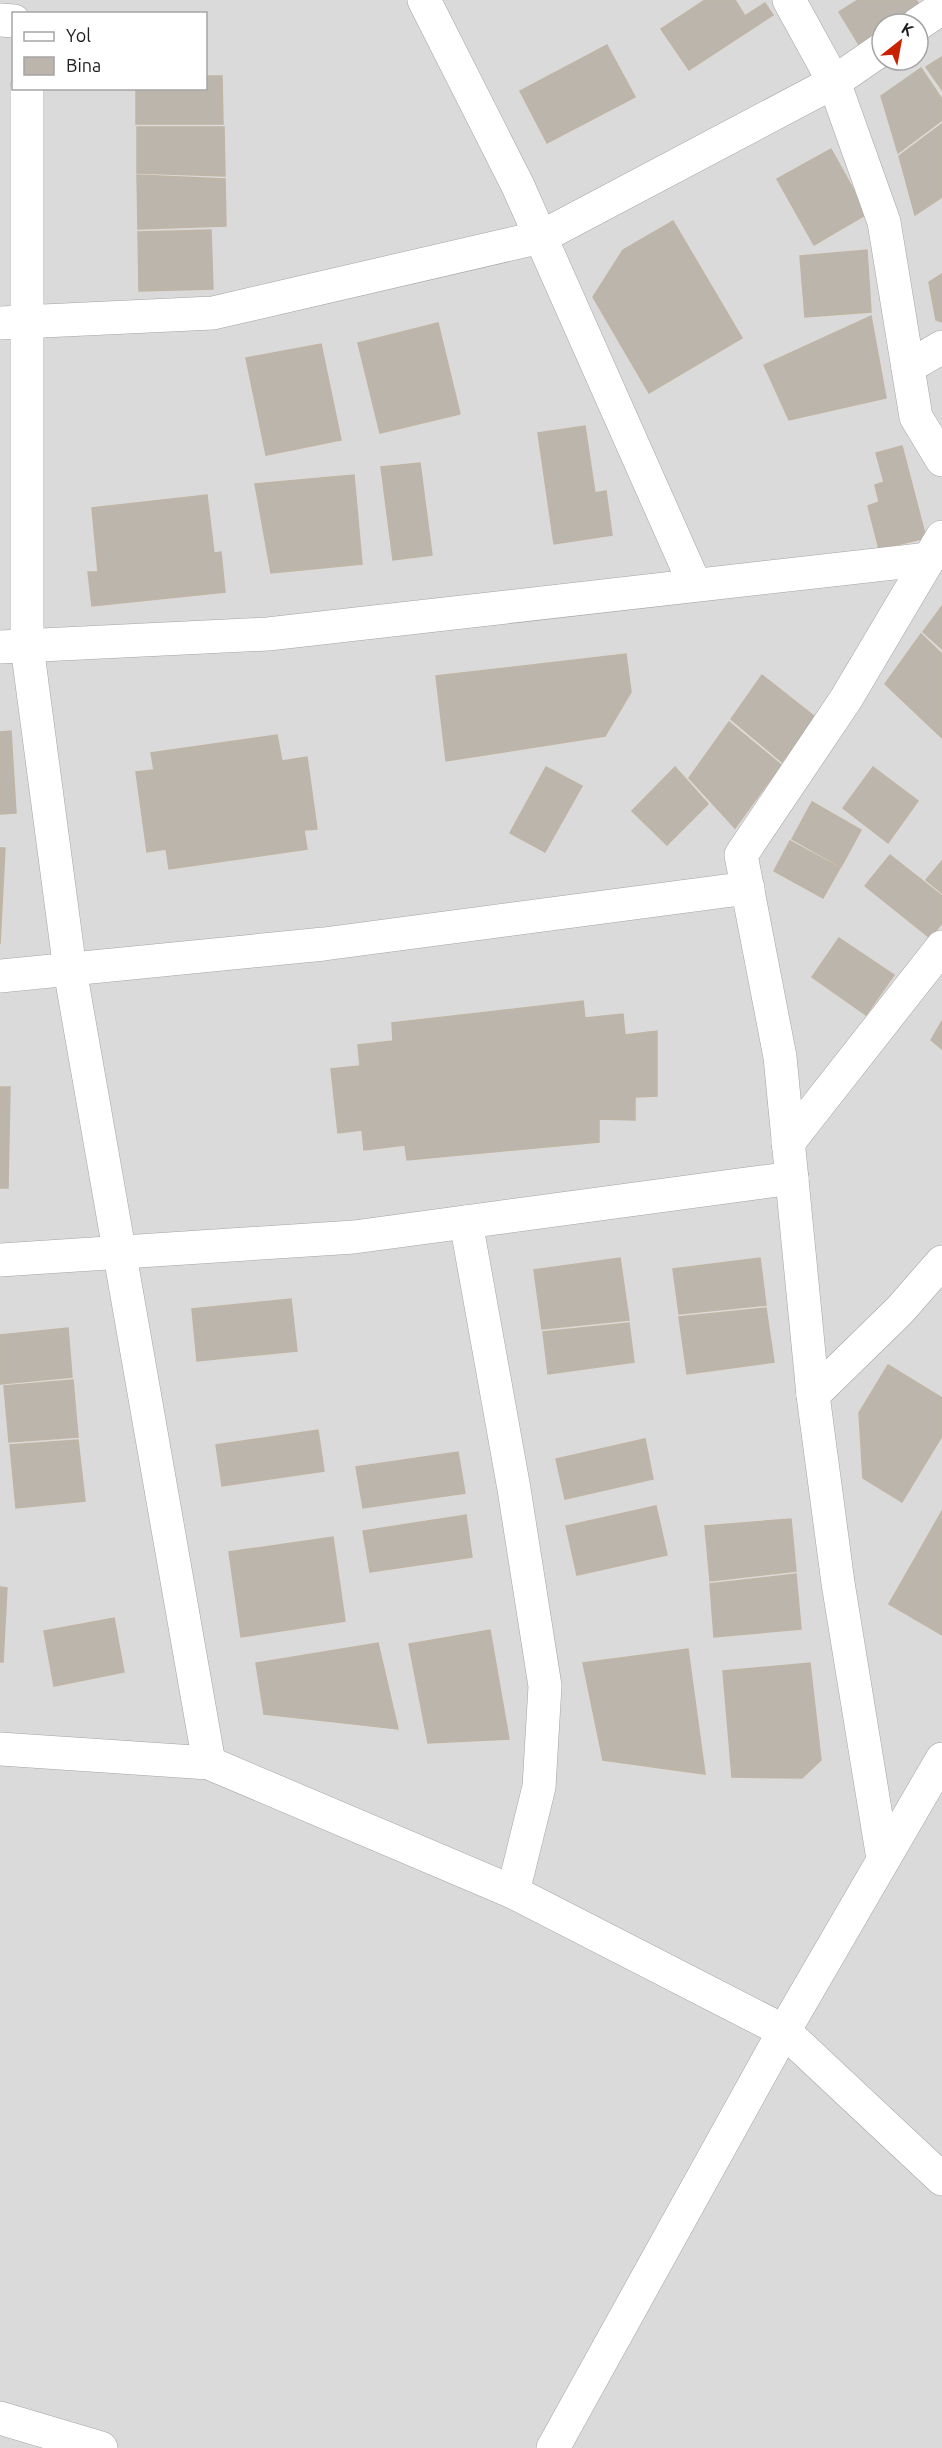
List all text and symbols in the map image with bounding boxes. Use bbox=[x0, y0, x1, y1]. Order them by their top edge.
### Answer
legend bbox=[12, 12, 207, 90]
north arrow bbox=[870, 12, 930, 72]
text: K bbox=[899, 19, 917, 40]
text: Yol bbox=[66, 25, 91, 45]
text: Bina bbox=[66, 55, 101, 75]

